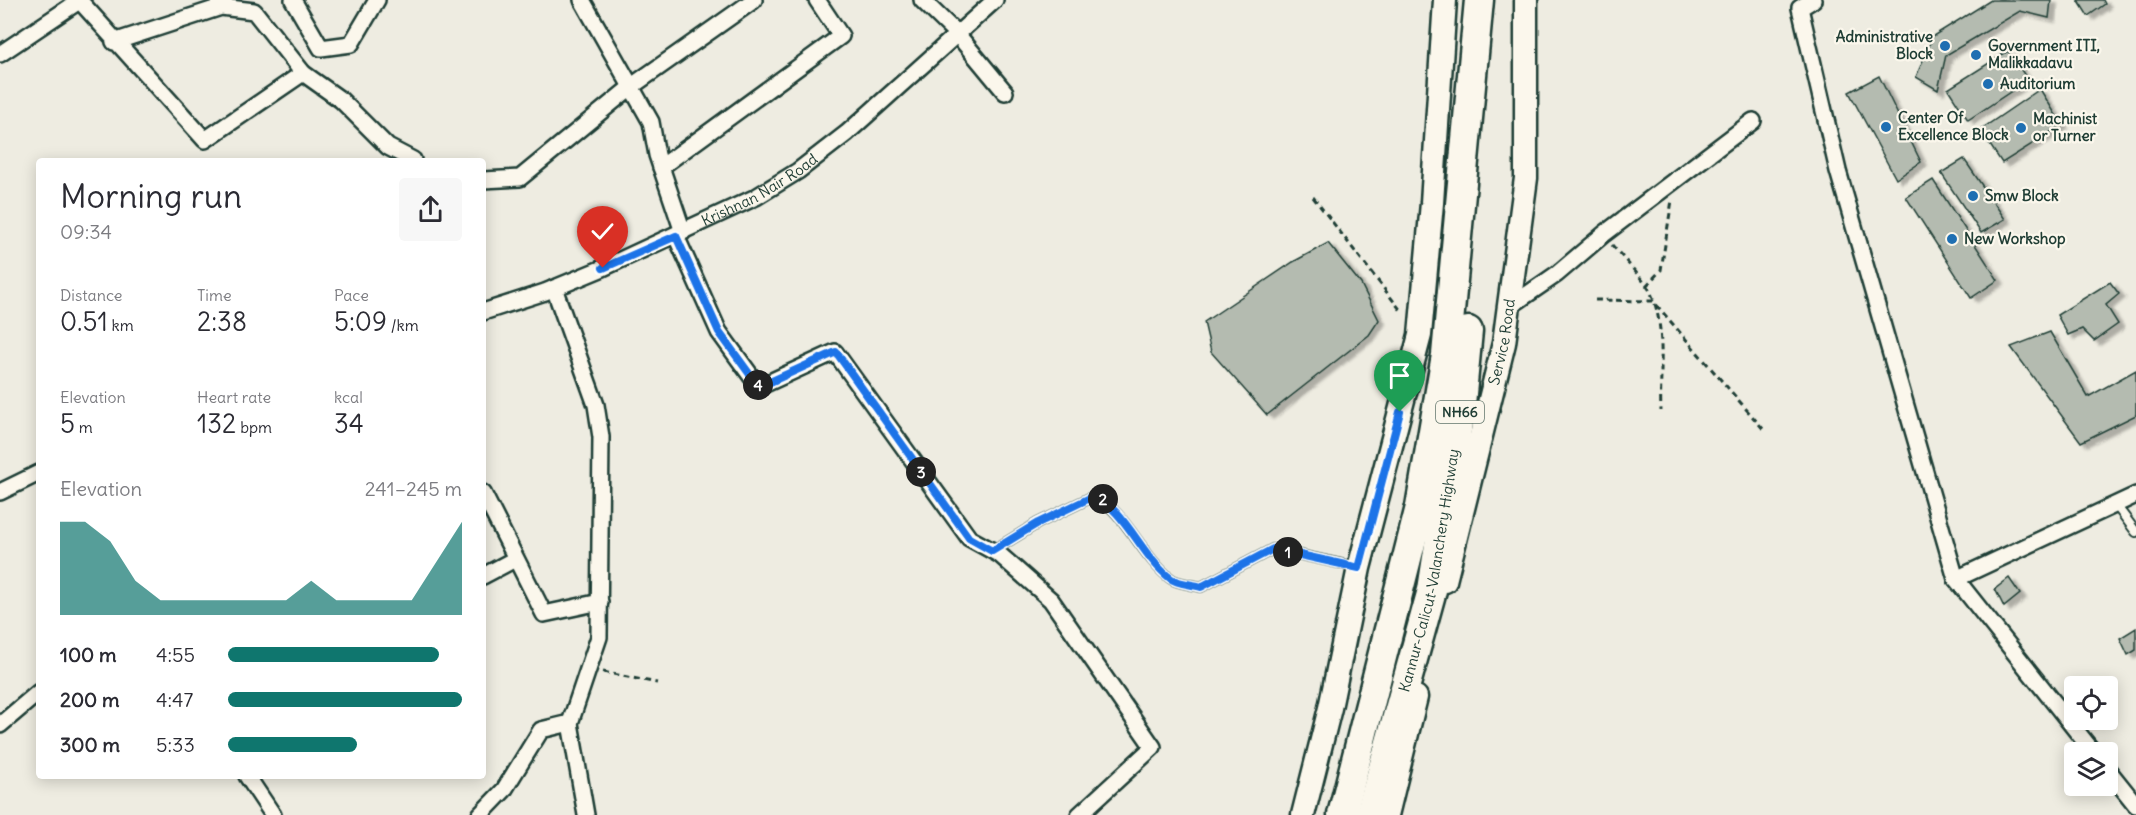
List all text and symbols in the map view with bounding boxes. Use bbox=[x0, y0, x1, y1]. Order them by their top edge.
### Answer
place label: Administrative Block bbox=[1836, 27, 1933, 63]
place label: Government ITI, Malikkadavu bbox=[1988, 36, 2100, 72]
marker: Administrative Block bbox=[1938, 39, 1952, 53]
marker: Government ITI, Malikkadavu bbox=[1969, 48, 1983, 62]
place label: Auditorium bbox=[2000, 74, 2075, 93]
marker: Auditorium bbox=[1981, 77, 1995, 91]
place label: Center Of Excellence Block bbox=[1898, 108, 2009, 144]
place label: Machinist or Turner bbox=[2033, 109, 2098, 145]
marker: Center Of Excellence Block bbox=[1879, 120, 1893, 134]
marker: Machinist or Turner bbox=[2014, 121, 2028, 135]
street label: Krishnan Nair Road bbox=[698, 149, 821, 230]
text: Morning run bbox=[60, 175, 242, 217]
button: share bbox=[399, 178, 462, 241]
place label: Smw Block bbox=[1985, 186, 2059, 205]
marker: Smw Block bbox=[1966, 189, 1980, 203]
pin bbox=[577, 206, 628, 268]
icon: check bbox=[586, 215, 619, 248]
text: 09:34 bbox=[60, 219, 112, 244]
place label: New Workshop bbox=[1964, 229, 2066, 249]
marker: New Workshop bbox=[1945, 232, 1959, 246]
text: Distance bbox=[60, 285, 122, 305]
text: Time bbox=[197, 285, 232, 305]
text: Pace bbox=[334, 285, 369, 305]
street label: Service Road bbox=[1484, 297, 1519, 387]
text: 0.51 bbox=[60, 305, 108, 338]
text: 2:38 bbox=[197, 305, 247, 338]
text: 5:09 bbox=[334, 305, 387, 338]
text: km bbox=[108, 315, 134, 335]
text: /km bbox=[387, 315, 419, 335]
pin bbox=[1374, 350, 1425, 412]
icon: arrive bbox=[1383, 359, 1416, 392]
pin: 4 bbox=[743, 370, 773, 400]
text: 4 bbox=[753, 375, 763, 395]
text: Elevation bbox=[60, 387, 126, 407]
text: Heart rate bbox=[197, 387, 271, 407]
text: kcal bbox=[334, 387, 363, 407]
road number: NH66 bbox=[1436, 401, 1484, 423]
text: 5 bbox=[60, 407, 75, 440]
text: 132 bbox=[197, 407, 236, 440]
text: 34 bbox=[334, 407, 364, 440]
text: m bbox=[75, 417, 93, 437]
text: bpm bbox=[236, 417, 272, 437]
street label: Kannur-Calicut-Valanchery Highway bbox=[1394, 447, 1463, 694]
pin: 3 bbox=[906, 457, 936, 487]
text: 3 bbox=[916, 462, 926, 482]
text: Elevation bbox=[60, 476, 142, 501]
text: 241–245 m bbox=[365, 476, 462, 501]
pin: 2 bbox=[1088, 484, 1118, 514]
text: 2 bbox=[1099, 489, 1107, 509]
pin: 1 bbox=[1273, 537, 1303, 567]
text: 1 bbox=[1285, 542, 1291, 562]
text: 100 m bbox=[60, 642, 117, 667]
text: 4:55 bbox=[156, 642, 195, 667]
map controls bbox=[2064, 676, 2118, 796]
button: locate bbox=[2064, 676, 2118, 730]
text: 200 m bbox=[60, 687, 120, 712]
text: 4:47 bbox=[156, 687, 193, 712]
text: 300 m bbox=[60, 732, 120, 757]
text: 5:33 bbox=[156, 732, 195, 757]
button: layers bbox=[2064, 742, 2118, 796]

